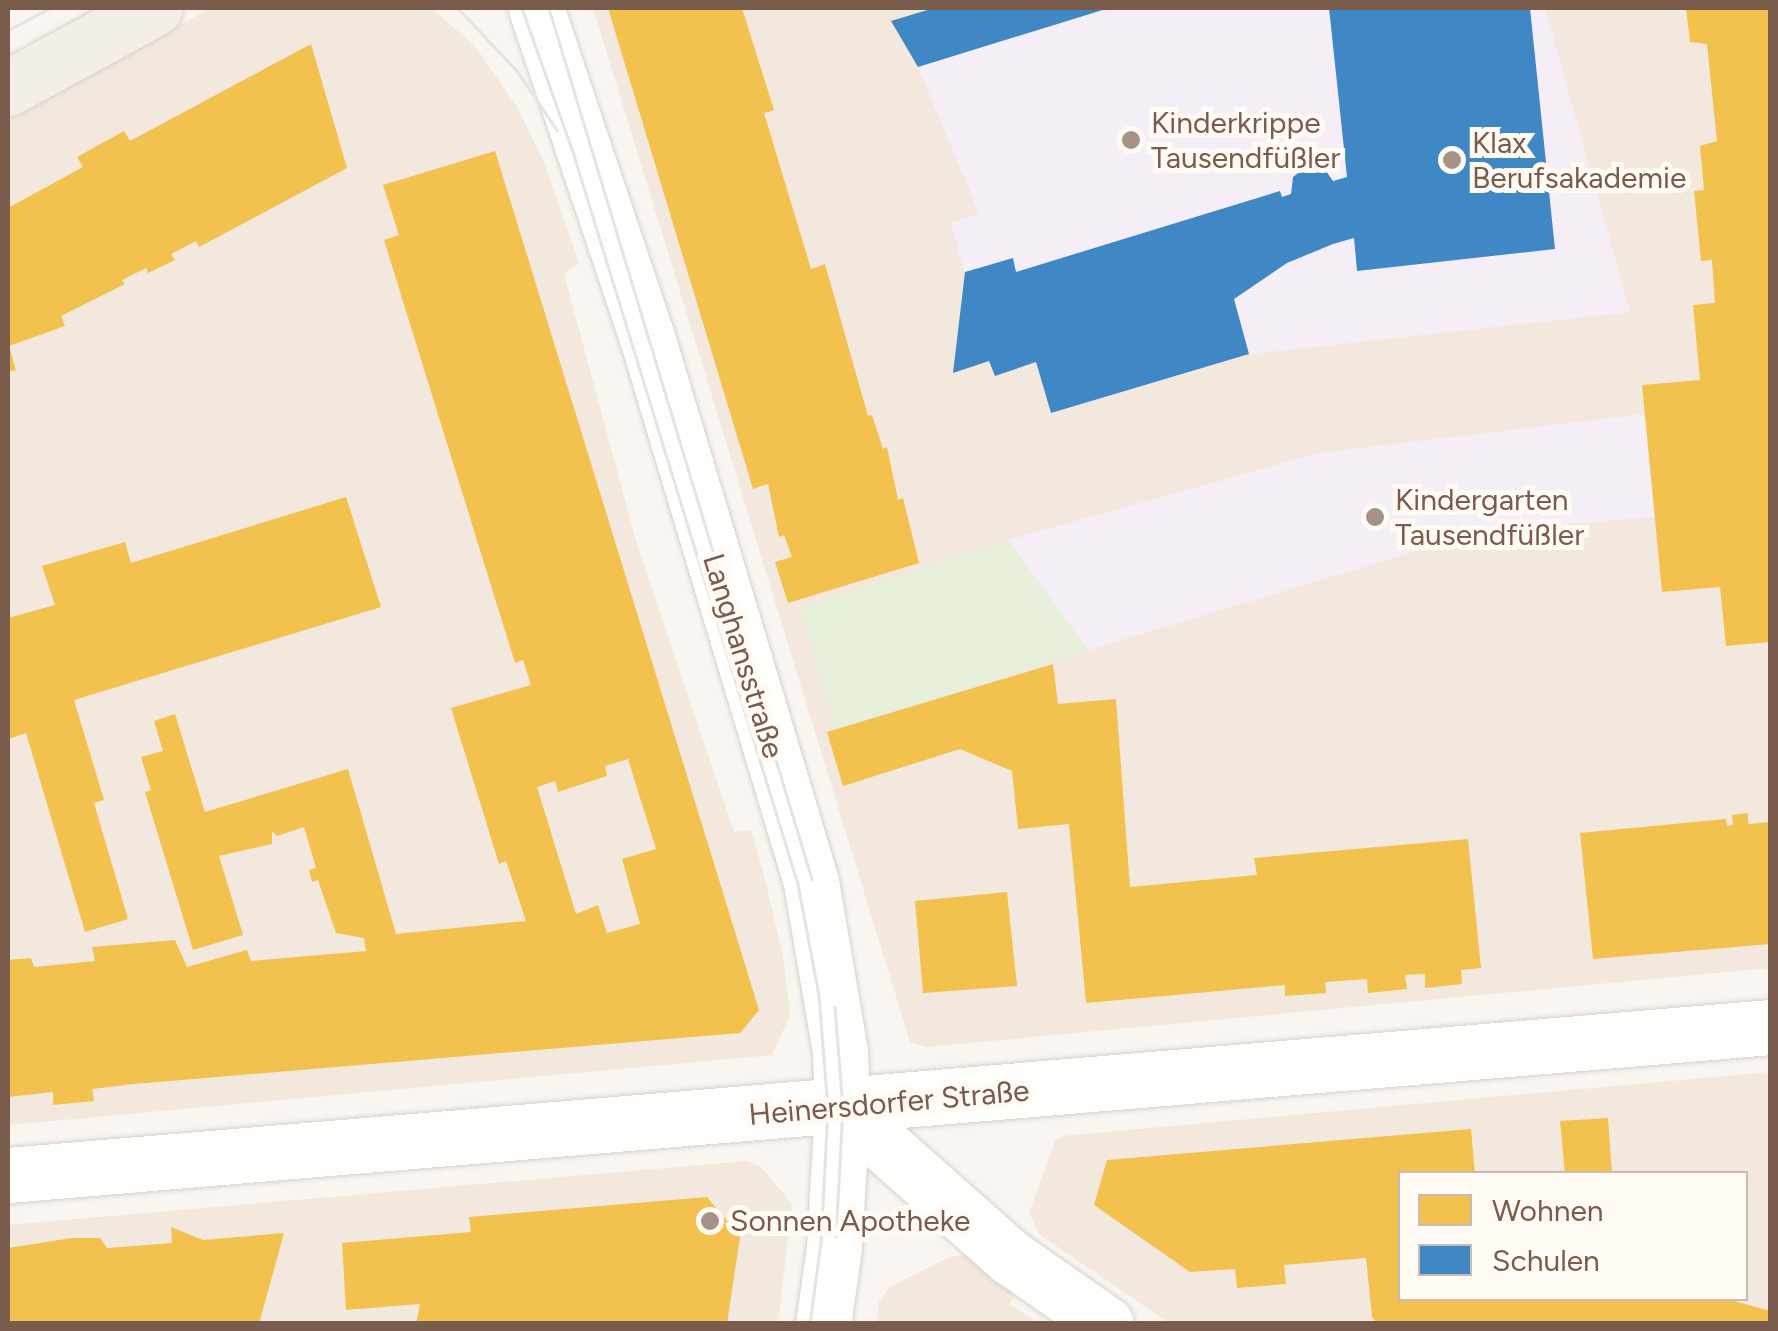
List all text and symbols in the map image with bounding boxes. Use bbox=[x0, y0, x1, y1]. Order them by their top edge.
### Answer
place label: Kinderkrippe Tausendfüßler bbox=[1151, 105, 1340, 176]
place label: Klax Berufsakademie bbox=[1472, 125, 1686, 196]
marker: Kinderkrippe Tausendfüßler bbox=[1120, 129, 1142, 151]
marker: Klax Berufsakademie bbox=[1441, 149, 1463, 171]
place label: Kindergarten Tausendfüßler bbox=[1395, 482, 1584, 552]
marker: Kindergarten Tausendfüßler bbox=[1364, 506, 1386, 528]
street label: Langhansstraße bbox=[695, 549, 791, 763]
street label: Heinersdorfer Straße bbox=[747, 1073, 1031, 1133]
legend bbox=[1398, 1171, 1748, 1301]
text: Wohnen bbox=[1492, 1192, 1604, 1229]
place label: Sonnen Apotheke bbox=[730, 1203, 970, 1239]
marker: Sonnen Apotheke bbox=[699, 1210, 721, 1232]
text: Schulen bbox=[1492, 1242, 1600, 1279]

